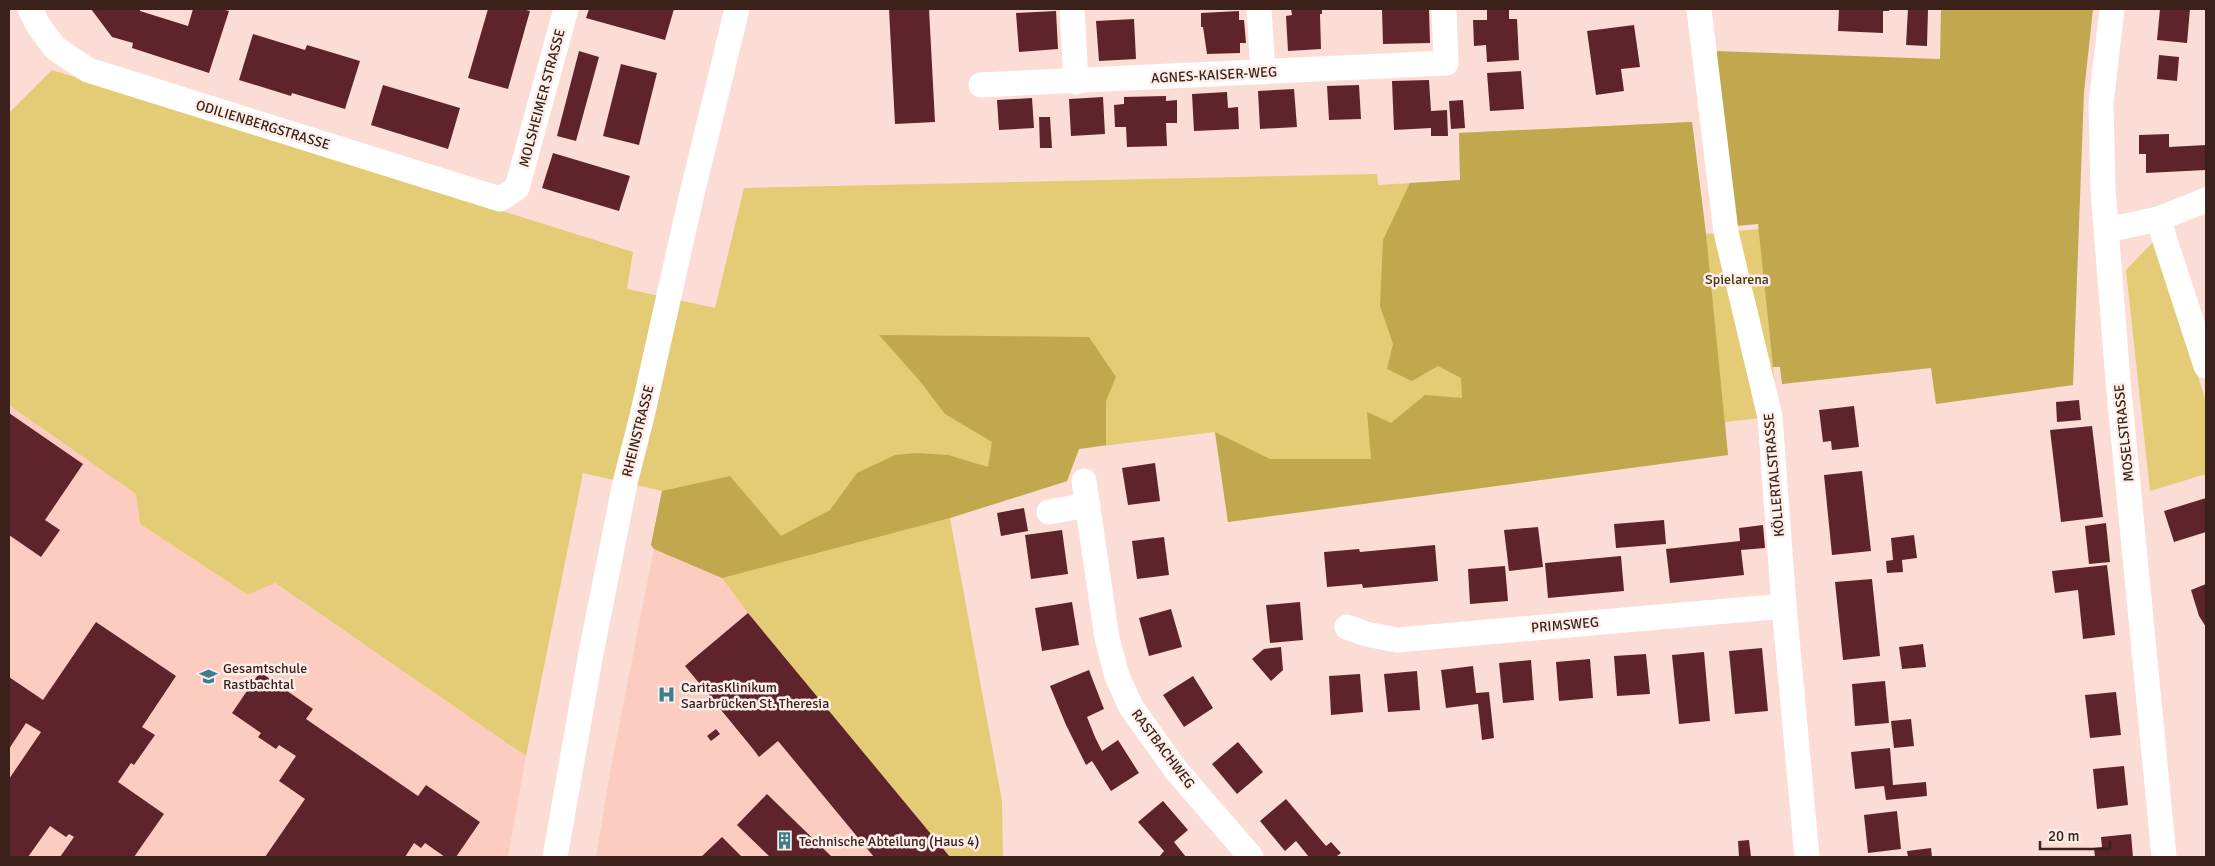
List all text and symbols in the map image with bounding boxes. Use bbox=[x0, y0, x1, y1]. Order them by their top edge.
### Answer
street label: MOLSHEIMER STRASSE bbox=[515, 27, 569, 169]
street label: AGNES-KAISER-WEG bbox=[1151, 63, 1277, 87]
street label: ODILIENBERGSTRASSE bbox=[194, 96, 332, 154]
park label: Spielarena bbox=[1705, 271, 1769, 288]
street label: RHEINSTRASSE bbox=[618, 383, 658, 479]
street label: MOSELSTRASSE bbox=[2110, 383, 2138, 483]
street label: KÖLLERTALSTRASSE bbox=[1760, 412, 1788, 538]
street label: PRIMSWEG bbox=[1530, 614, 1600, 636]
place label: Gesamtschule Rastbachtal bbox=[223, 660, 307, 693]
school or university icon: Gesamtschule Rastbachtal bbox=[199, 666, 219, 686]
place label: CaritasKlinikum Saarbrücken St. Theresia bbox=[681, 679, 829, 712]
hospital icon: CaritasKlinikum Saarbrücken St. Theresia bbox=[657, 685, 677, 705]
street label: RASTBACHWEG bbox=[1128, 706, 1198, 792]
scale bar bbox=[2040, 818, 2110, 850]
text: 20 m bbox=[2048, 827, 2079, 845]
building icon: Technische Abteilung (Haus 4) bbox=[775, 831, 795, 851]
place label: Technische Abteilung (Haus 4) bbox=[799, 833, 979, 850]

